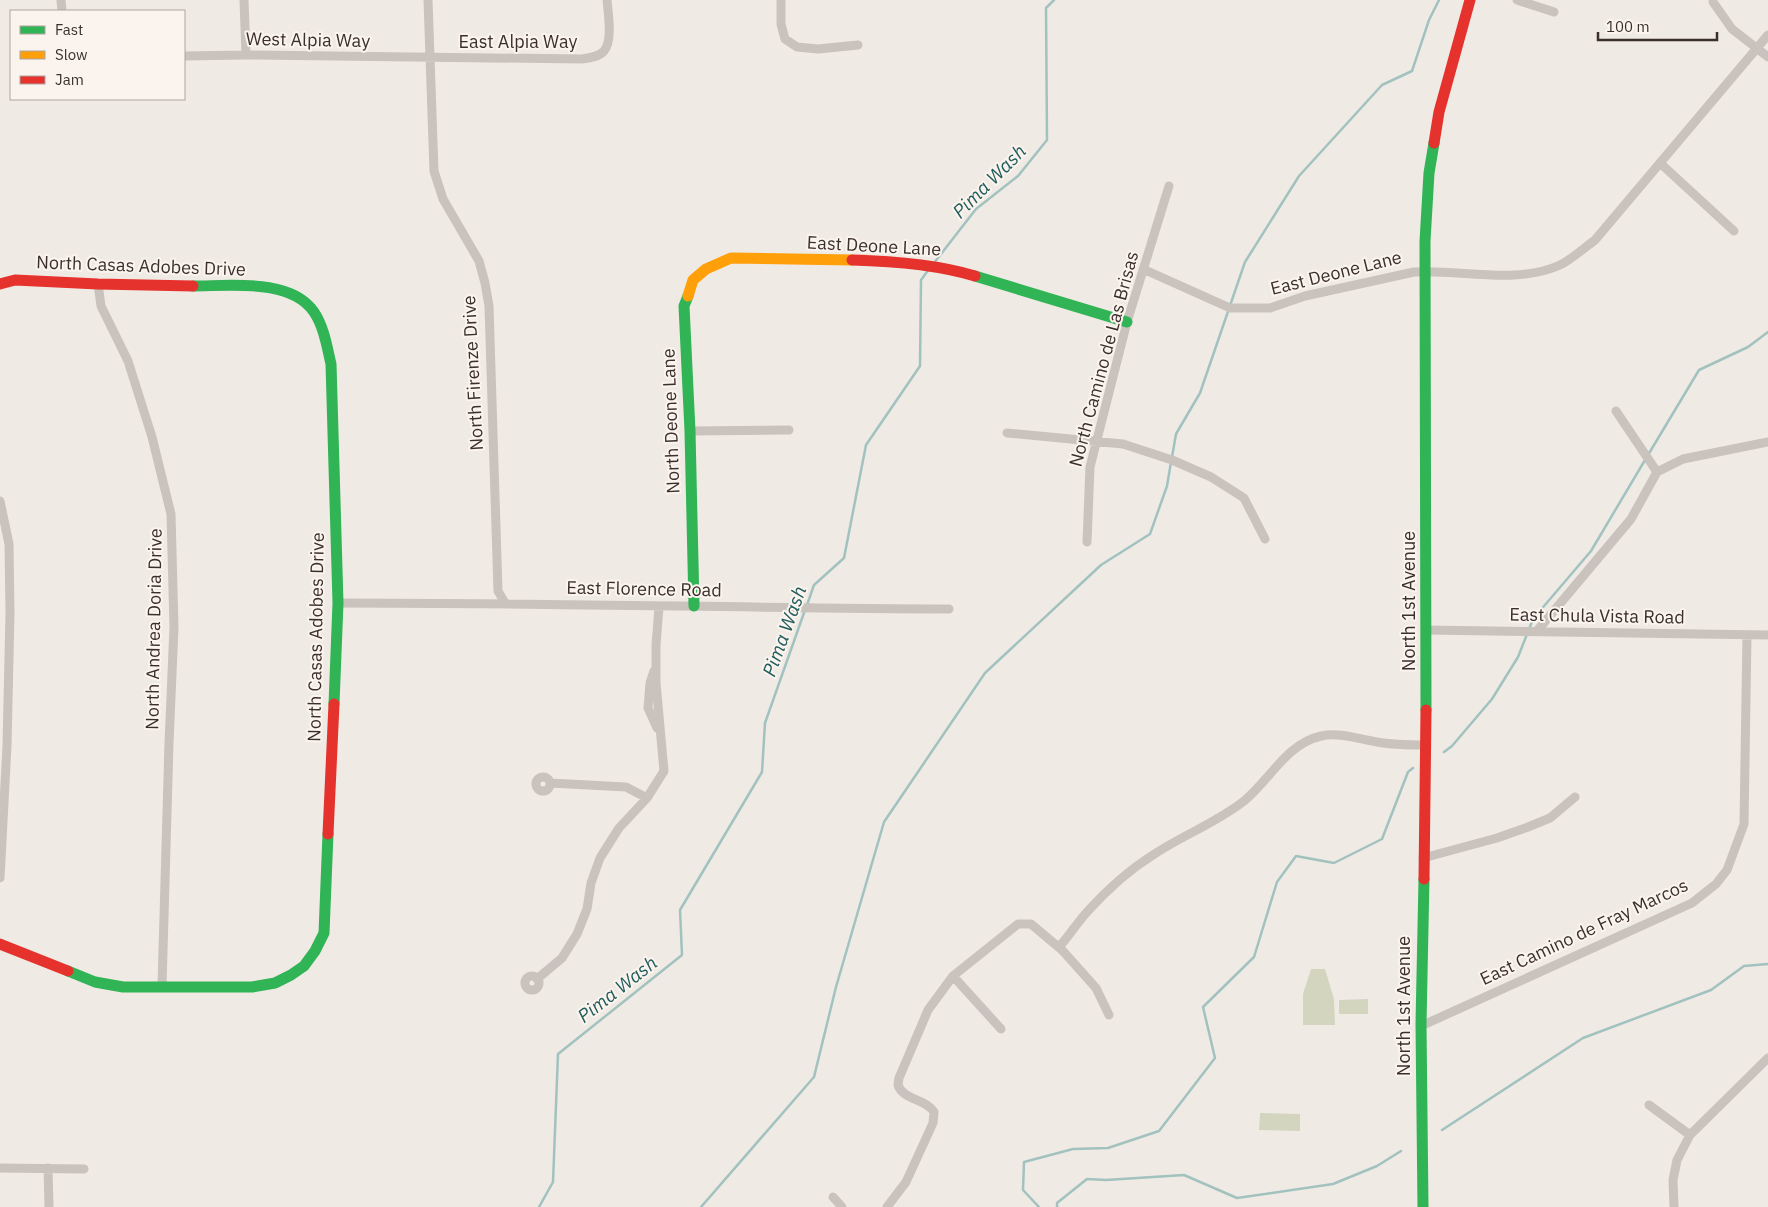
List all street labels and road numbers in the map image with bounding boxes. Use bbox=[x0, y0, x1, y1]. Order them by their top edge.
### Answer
street label: West Alpia Way bbox=[246, 27, 370, 52]
street label: East Alpia Way bbox=[459, 30, 577, 53]
street label: East Deone Lane bbox=[806, 230, 942, 261]
street label: East Deone Lane bbox=[1268, 245, 1404, 300]
street label: North Camino de Las Brisas bbox=[1064, 249, 1143, 469]
street label: North Casas Adobes Drive bbox=[36, 250, 246, 281]
street label: North Firenze Drive bbox=[457, 295, 488, 451]
street label: North Deone Lane bbox=[656, 348, 685, 494]
street label: North Andrea Doria Drive bbox=[140, 528, 167, 730]
street label: North 1st Avenue bbox=[1397, 531, 1420, 671]
street label: North Casas Adobes Drive bbox=[302, 532, 329, 742]
street label: East Florence Road bbox=[566, 576, 722, 601]
street label: East Chula Vista Road bbox=[1509, 602, 1685, 629]
street label: East Camino de Fray Marcos bbox=[1476, 873, 1692, 990]
street label: North 1st Avenue bbox=[1392, 936, 1415, 1076]

